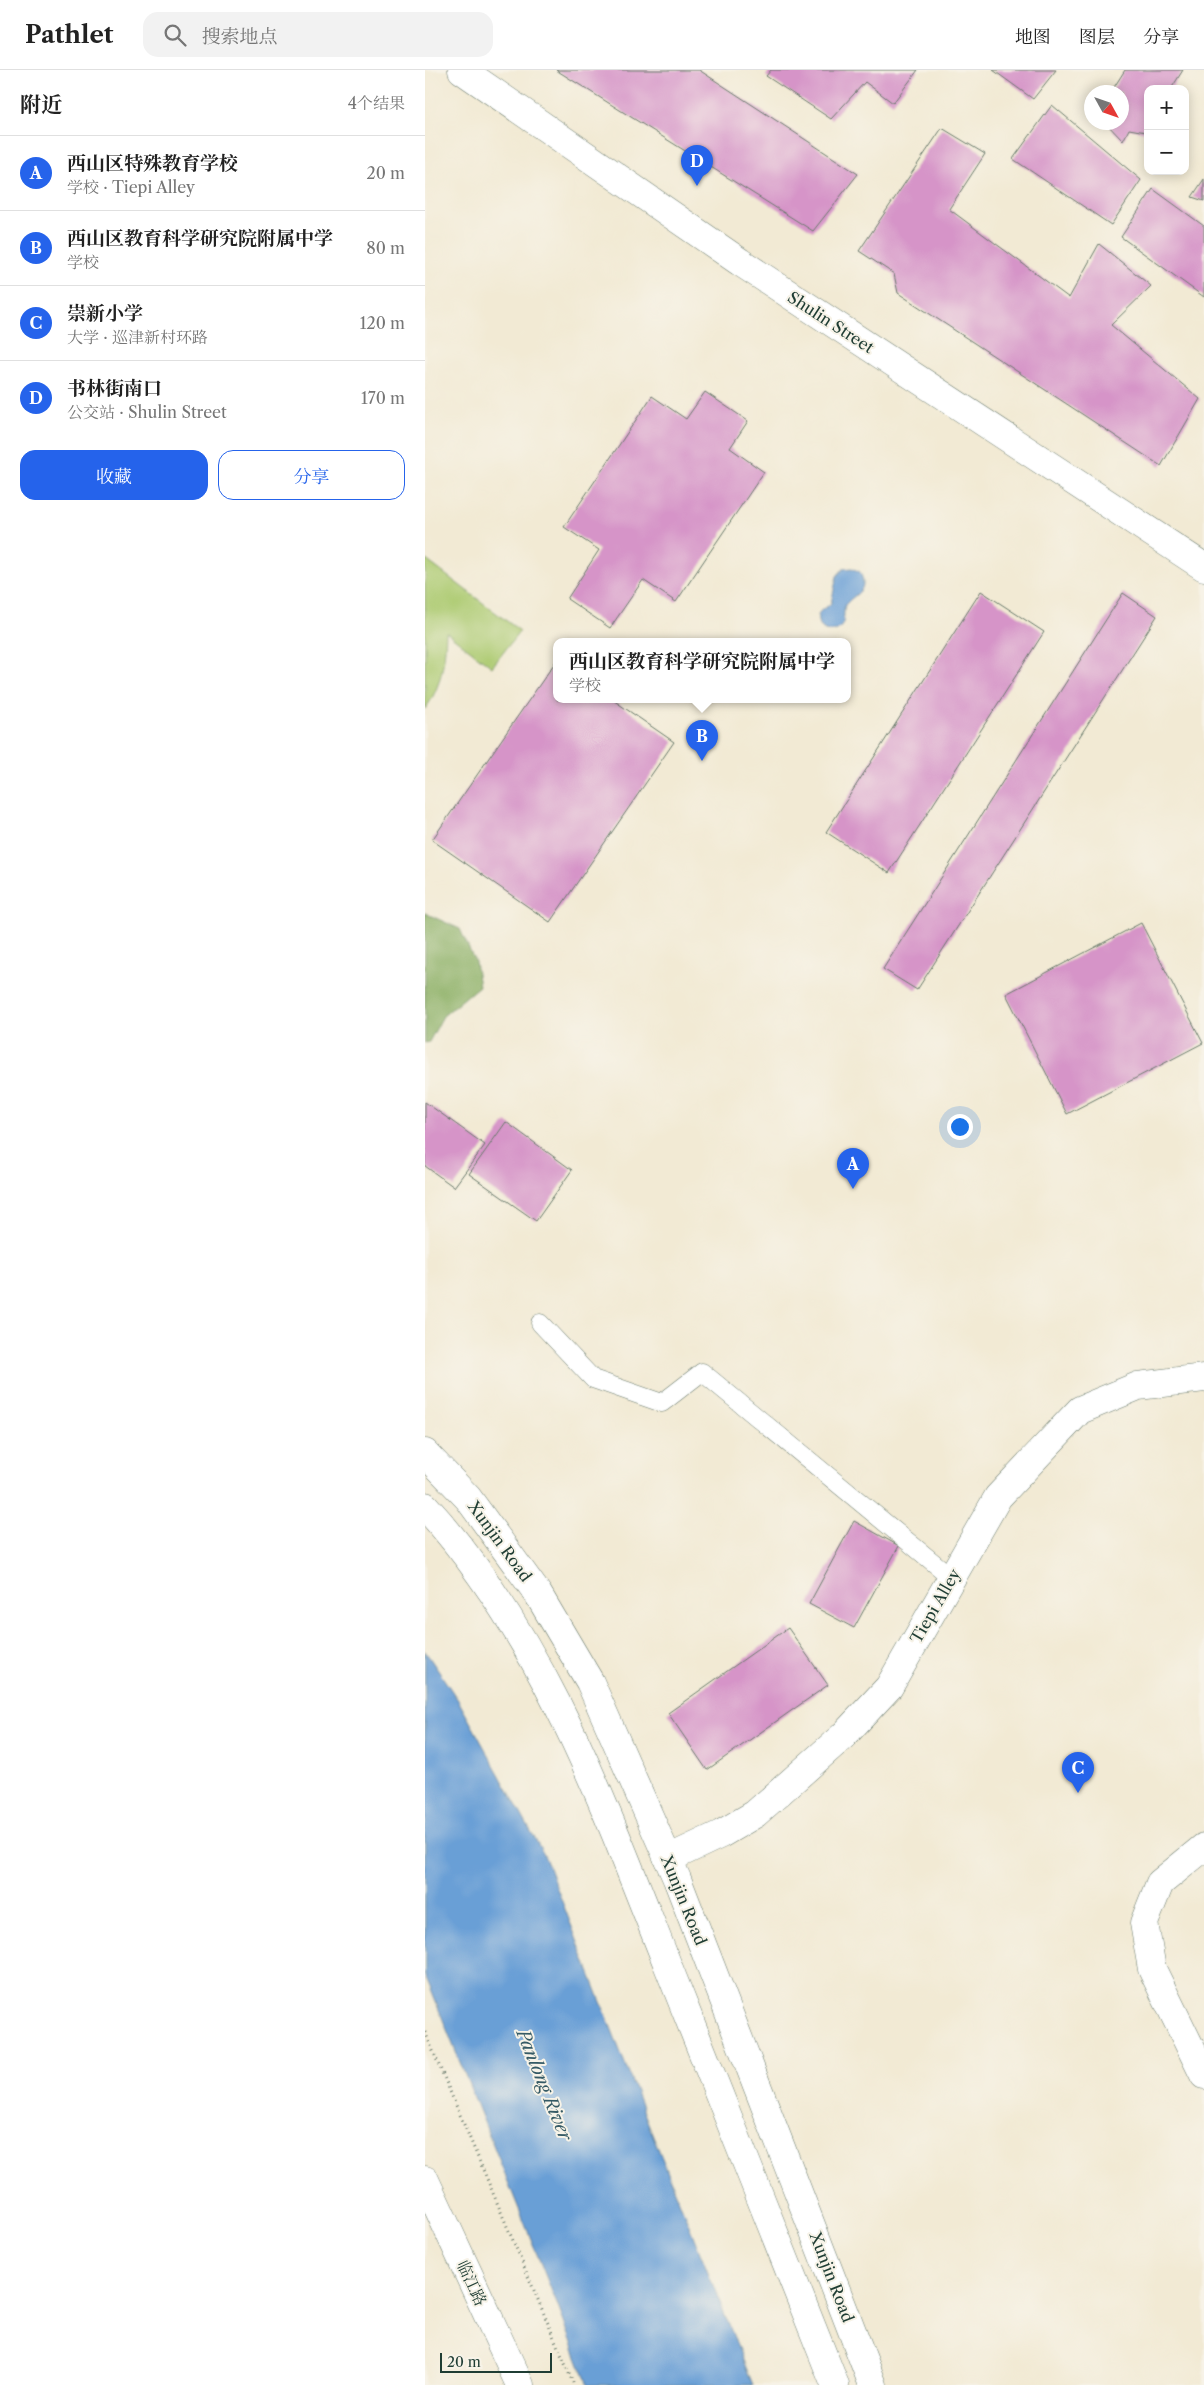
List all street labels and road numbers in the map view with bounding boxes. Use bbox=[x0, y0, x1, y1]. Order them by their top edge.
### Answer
street label: Shulin Street bbox=[784, 287, 878, 357]
street label: Xunjin Road bbox=[463, 1496, 536, 1586]
street label: Tiepi Alley bbox=[906, 1564, 965, 1647]
street label: Xunjin Road bbox=[656, 1851, 711, 1948]
street label: Xunjin Road bbox=[805, 2228, 859, 2325]
street label: 临江路 bbox=[453, 2257, 491, 2309]

